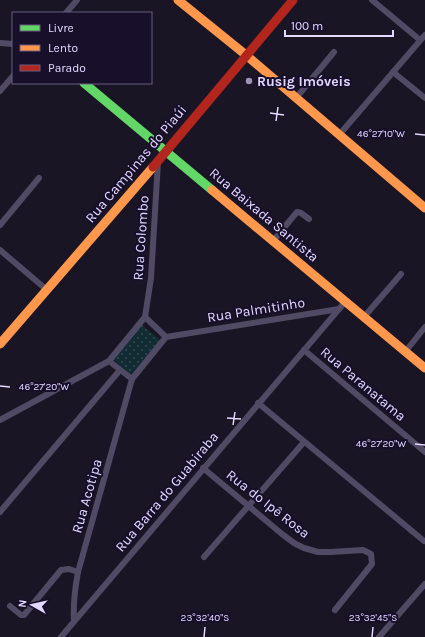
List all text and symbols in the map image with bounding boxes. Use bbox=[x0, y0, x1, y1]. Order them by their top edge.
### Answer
legend bbox=[12, 12, 152, 84]
scale bar bbox=[285, 12, 393, 38]
text: 100 m bbox=[291, 19, 323, 33]
text: Livre bbox=[48, 21, 74, 35]
text: Lento bbox=[48, 41, 78, 55]
text: Parado bbox=[48, 61, 86, 75]
place label: Rusig Imóveis bbox=[257, 73, 351, 90]
marker: Rusig Imóveis bbox=[244, 76, 254, 86]
street label: Rua Campinas do Piaúi bbox=[82, 102, 190, 226]
text: 46°27'10"W bbox=[357, 128, 405, 140]
street label: Rua Baixada Santista bbox=[206, 164, 322, 266]
street label: Rua Colombo bbox=[130, 195, 152, 281]
street label: Rua Palmitinho bbox=[206, 294, 306, 326]
street label: Rua Paranatama bbox=[317, 343, 409, 425]
text: 46°27'20"W bbox=[19, 381, 69, 393]
street label: Rua Barra do Guabiraba bbox=[112, 429, 222, 555]
text: 46°27'20"W bbox=[356, 438, 406, 450]
street label: Rua Acotipa bbox=[68, 457, 106, 535]
street label: Rua do Ipê Rosa bbox=[223, 466, 313, 542]
north arrow bbox=[12, 585, 52, 625]
text: N bbox=[16, 599, 30, 608]
text: 23°32'40"S bbox=[181, 612, 229, 624]
text: 23°32'45"S bbox=[349, 612, 397, 624]

